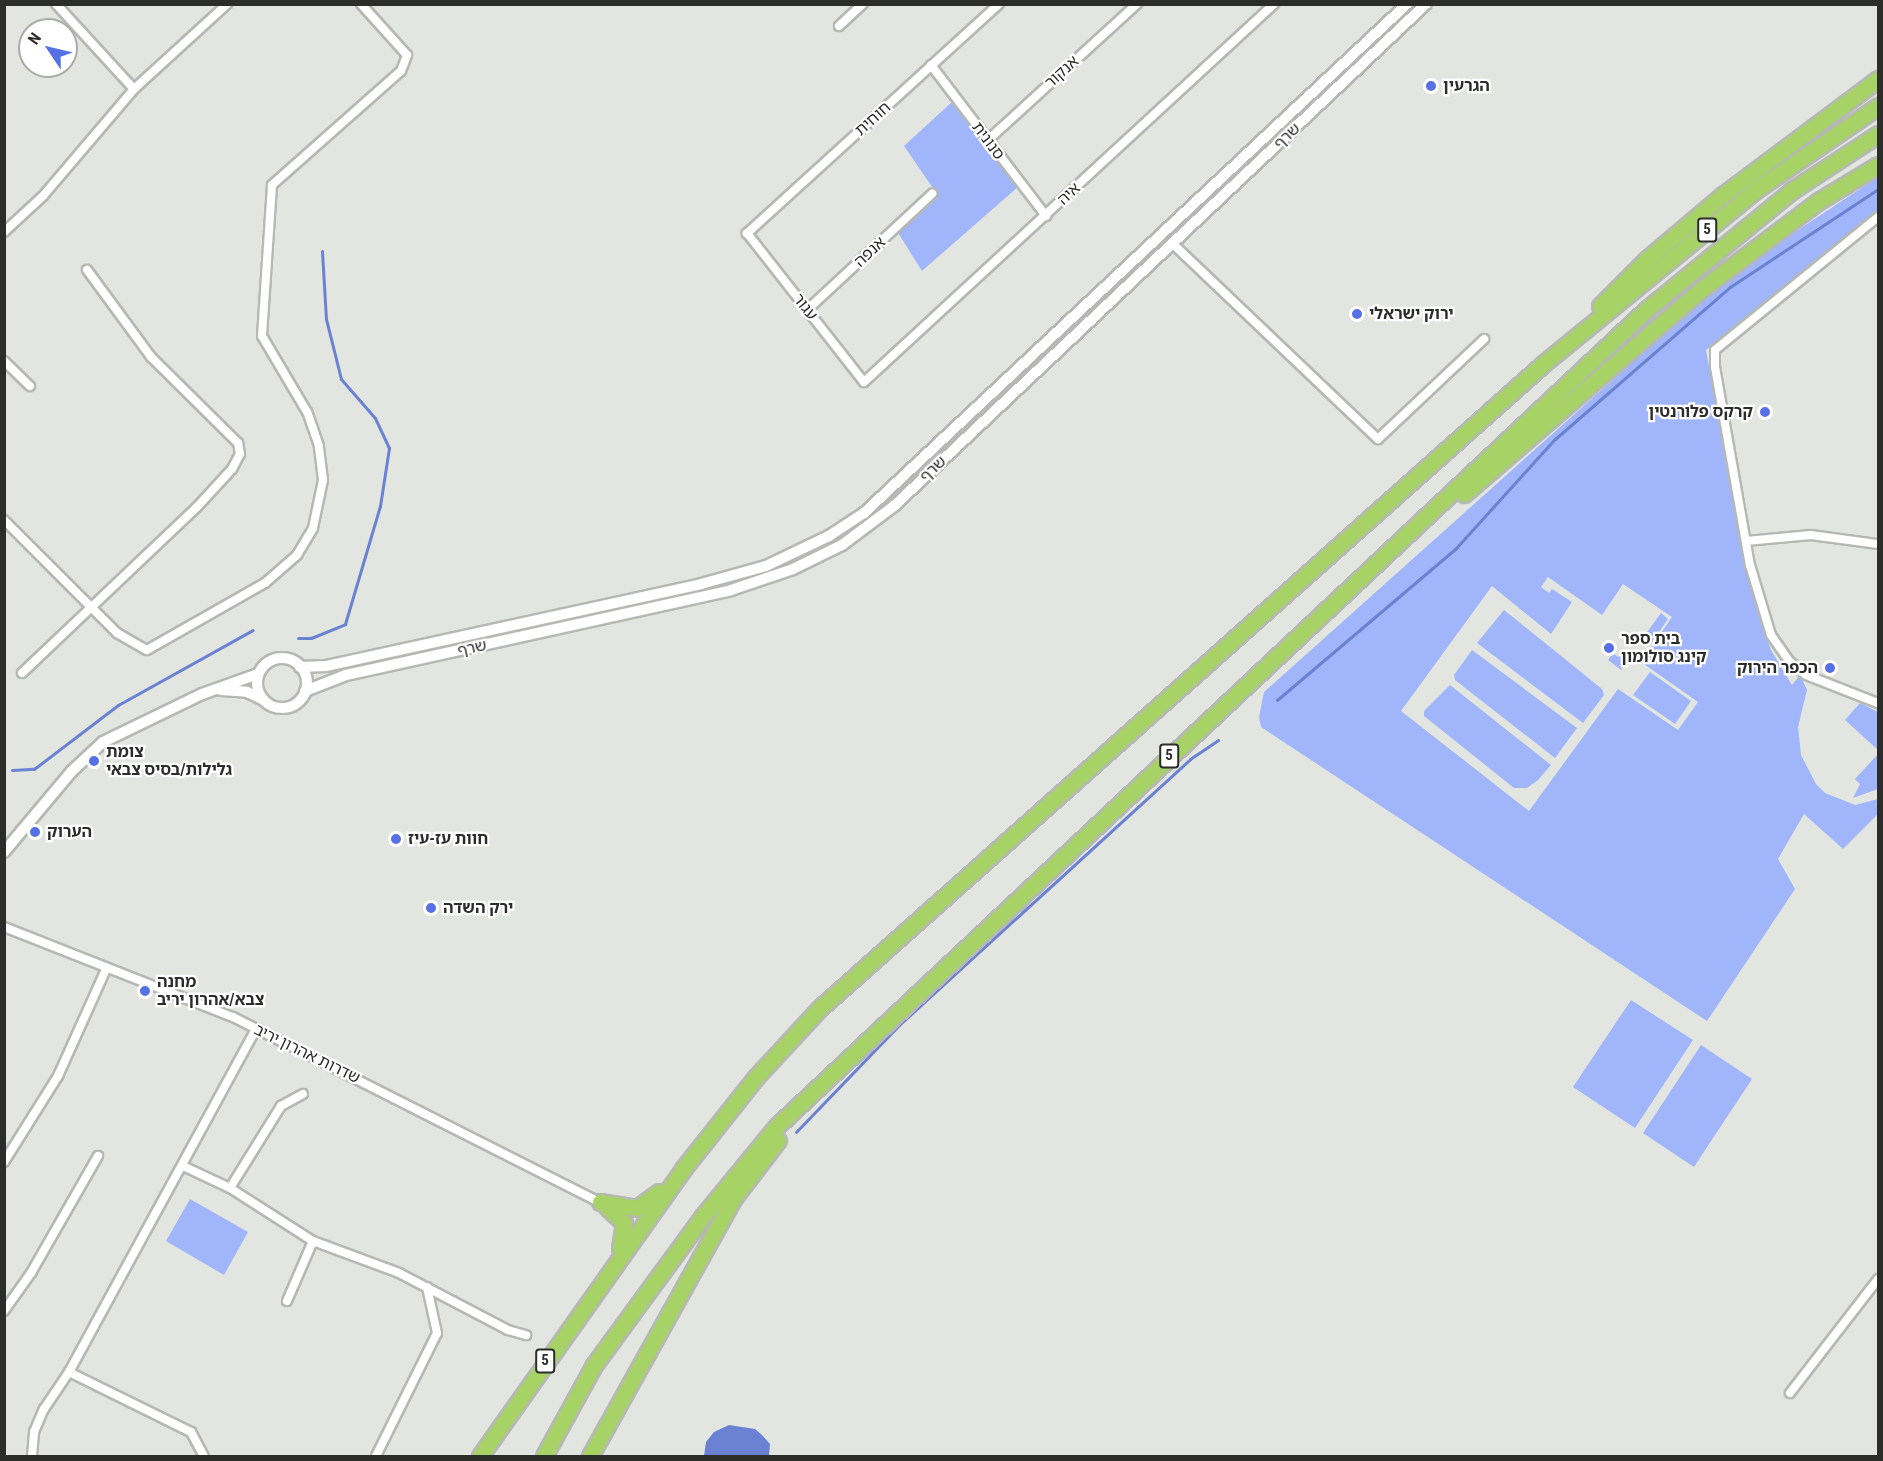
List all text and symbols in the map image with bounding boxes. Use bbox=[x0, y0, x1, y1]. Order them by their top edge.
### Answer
north arrow bbox=[18, 18, 78, 78]
text: N bbox=[24, 29, 45, 48]
street label: אנקור bbox=[1041, 52, 1083, 92]
place label: הגרעין bbox=[1443, 76, 1490, 96]
marker: הגרעין bbox=[1424, 79, 1438, 93]
street label: חוחית bbox=[851, 98, 895, 140]
street label: סנונית bbox=[968, 118, 1008, 164]
street label: שרף bbox=[1270, 119, 1304, 153]
street label: איה bbox=[1054, 179, 1084, 209]
road number: 5 bbox=[1696, 218, 1718, 242]
street label: אנפה bbox=[850, 233, 890, 271]
street label: עגור bbox=[789, 290, 821, 324]
place label: ירוק ישראלי bbox=[1369, 304, 1454, 324]
marker: ירוק ישראלי bbox=[1350, 307, 1364, 321]
place label: קרקס פלורנטין bbox=[1649, 402, 1753, 422]
marker: קרקס פלורנטין bbox=[1758, 405, 1772, 419]
street label: שרף bbox=[916, 452, 950, 486]
place label: בית ספר קינג סולומון bbox=[1621, 629, 1706, 667]
street label: שרף bbox=[456, 636, 488, 660]
marker: בית ספר קינג סולומון bbox=[1602, 641, 1616, 655]
place label: הכפר הירוק bbox=[1737, 658, 1818, 678]
marker: הכפר הירוק bbox=[1823, 661, 1837, 675]
place label: צומת גלילות/בסיס צבאי bbox=[106, 742, 232, 780]
road number: 5 bbox=[1158, 744, 1180, 768]
marker: צומת גלילות/בסיס צבאי bbox=[87, 754, 101, 768]
place label: הערוק bbox=[47, 822, 92, 842]
marker: הערוק bbox=[28, 825, 42, 839]
place label: חוות עז-עיז bbox=[408, 829, 488, 849]
marker: חוות עז-עיז bbox=[389, 832, 403, 846]
place label: ירק השדה bbox=[443, 898, 513, 918]
marker: ירק השדה bbox=[424, 901, 438, 915]
place label: מחנה צבא/אהרון יריב bbox=[157, 972, 264, 1010]
marker: מחנה צבא/אהרון יריב bbox=[138, 984, 152, 998]
street label: שדרות אהרון יריב bbox=[251, 1020, 363, 1088]
road number: 5 bbox=[534, 1349, 556, 1373]

